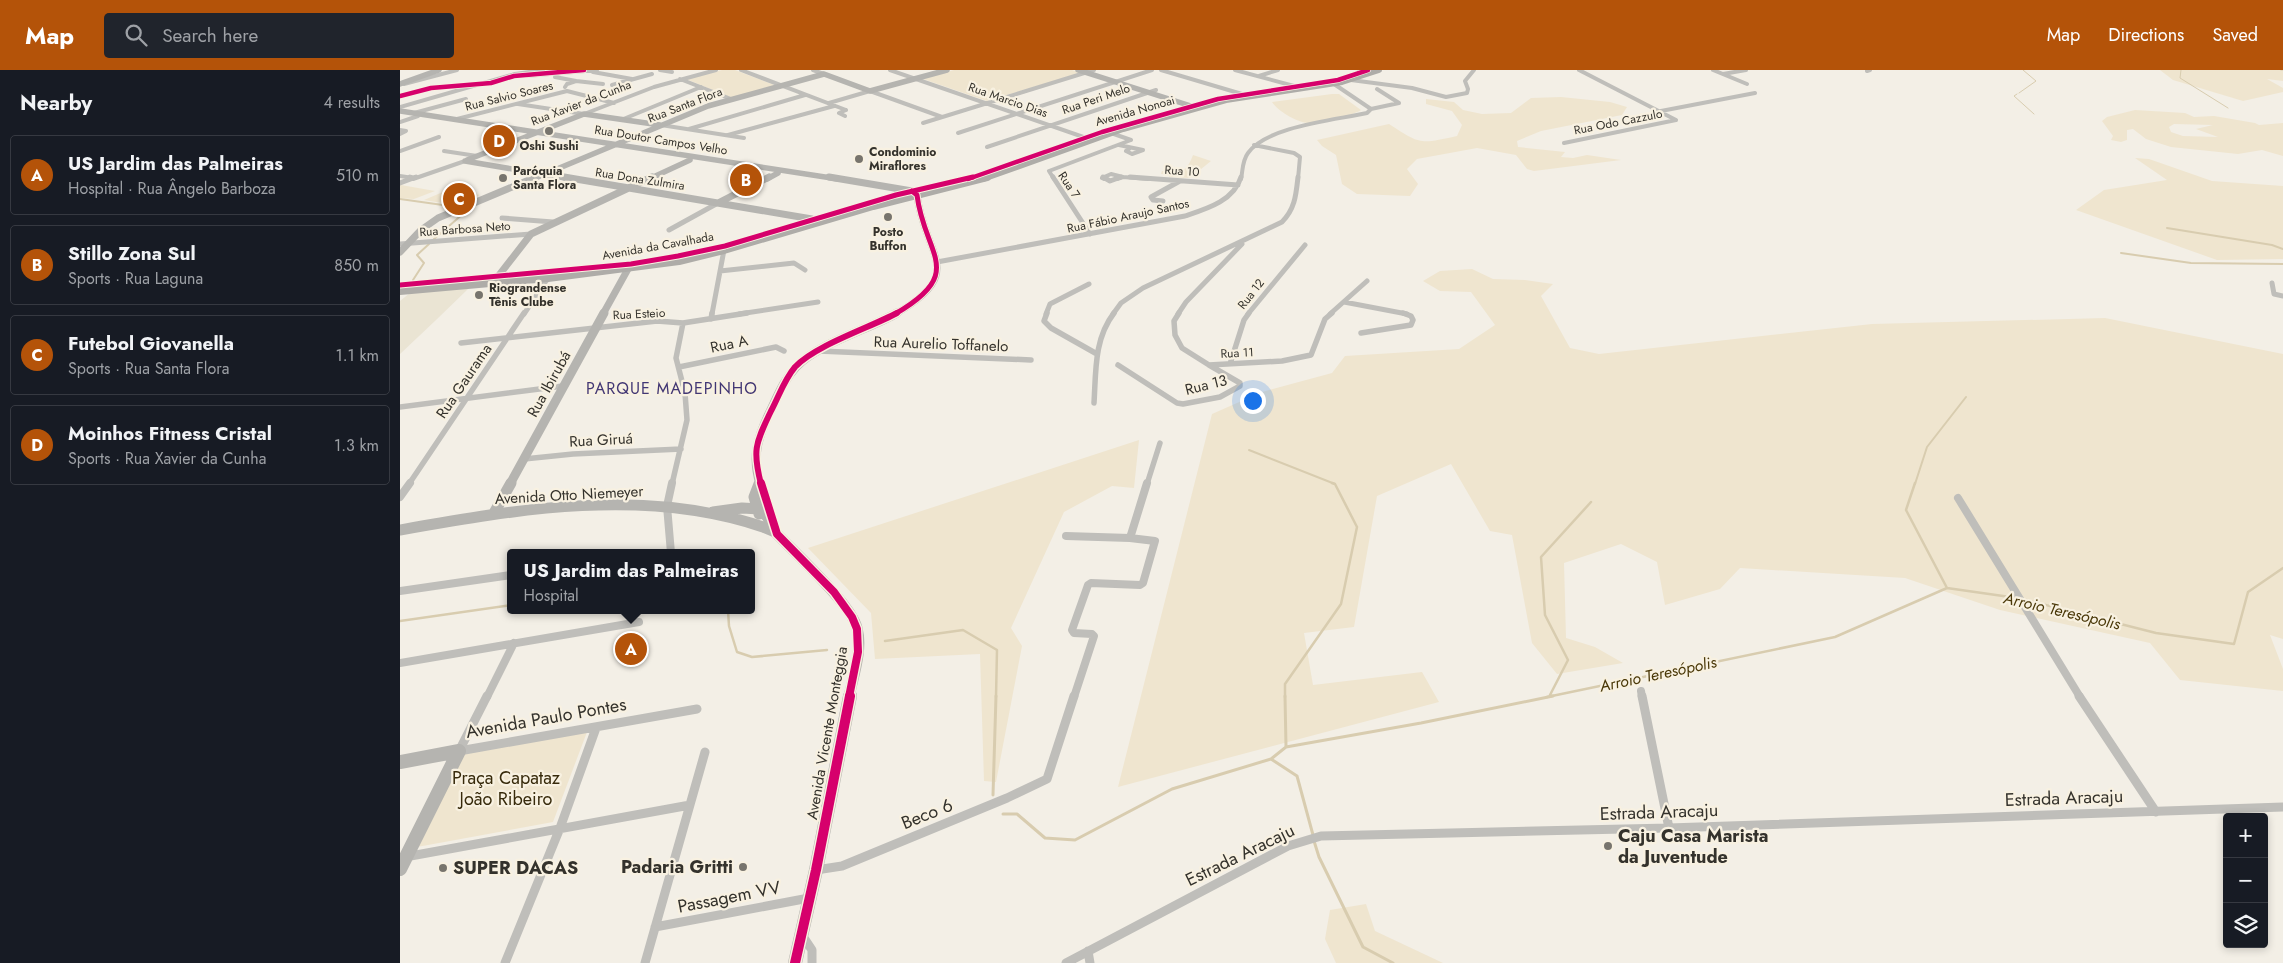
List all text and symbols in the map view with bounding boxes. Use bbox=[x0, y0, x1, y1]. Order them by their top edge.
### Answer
search box bbox=[104, 13, 454, 58]
text: Map bbox=[25, 18, 74, 53]
icon: search bbox=[122, 21, 150, 49]
text: Search here bbox=[162, 22, 258, 49]
text: Map bbox=[2047, 22, 2080, 48]
text: Directions bbox=[2108, 22, 2184, 48]
text: Saved bbox=[2212, 22, 2258, 48]
street label: Rua Xavier da Cunha bbox=[528, 75, 634, 130]
street label: Rua Salvio Soares bbox=[463, 76, 555, 116]
street label: Rua Marcio Dias bbox=[966, 78, 1050, 122]
street label: Rua Peri Melo bbox=[1060, 79, 1133, 119]
street label: Rua Santa Flora bbox=[645, 82, 725, 127]
text: Nearby bbox=[20, 88, 92, 118]
text: 4 results bbox=[324, 91, 380, 114]
street label: Avenida Nonoai bbox=[1093, 91, 1177, 131]
street label: Rua Odo Cazzulo bbox=[1572, 105, 1664, 139]
street label: Rua Doutor Campos Velho bbox=[593, 121, 729, 159]
pin: D bbox=[483, 122, 515, 160]
marker: Oshi Sushi bbox=[543, 125, 555, 137]
place label: Oshi Sushi bbox=[519, 137, 579, 155]
place label: Condominio Miraflores bbox=[869, 143, 936, 175]
text: US Jardim das Palmeiras bbox=[68, 150, 283, 177]
marker: Condominio Miraflores bbox=[853, 153, 865, 165]
pin: B bbox=[730, 161, 762, 199]
street label: Rua 10 bbox=[1164, 161, 1200, 181]
place label: Paróquia Santa Flora bbox=[513, 162, 576, 194]
street label: Rua Dona Zulmira bbox=[594, 163, 686, 195]
text: A bbox=[31, 164, 43, 187]
text: 510 m bbox=[336, 164, 379, 187]
street label: Rua 7 bbox=[1054, 168, 1085, 203]
marker: Paróquia Santa Flora bbox=[497, 172, 509, 184]
text: Hospital · Rua Ângelo Barboza bbox=[68, 177, 276, 200]
pin: C bbox=[443, 180, 475, 218]
street label: Rua Fábio Araujo Santos bbox=[1065, 194, 1191, 238]
marker: Posto Buffon bbox=[882, 211, 894, 223]
street label: Rua Barbosa Neto bbox=[419, 217, 512, 241]
place label: Posto Buffon bbox=[869, 223, 907, 255]
street label: Avenida da Cavalhada bbox=[601, 227, 715, 265]
text: Stillo Zona Sul bbox=[68, 240, 196, 267]
text: B bbox=[32, 254, 42, 277]
text: 850 m bbox=[334, 254, 379, 277]
text: Sports · Rua Laguna bbox=[68, 267, 203, 290]
street label: Rua 12 bbox=[1233, 275, 1269, 313]
place label: Riograndense Tênis Clube bbox=[489, 279, 566, 311]
marker: Riograndense Tênis Clube bbox=[473, 289, 485, 301]
street label: Rua Esteio bbox=[612, 304, 666, 324]
street label: Rua A bbox=[708, 329, 750, 359]
text: Futebol Giovanella bbox=[68, 330, 234, 357]
street label: Rua Aurelio Toffanelo bbox=[873, 331, 1009, 357]
street label: Rua Gaurama bbox=[431, 339, 497, 423]
street label: Rua 11 bbox=[1220, 343, 1254, 363]
text: C bbox=[31, 344, 43, 367]
text: 1.1 km bbox=[335, 344, 379, 367]
street label: Rua Ibirubá bbox=[522, 347, 576, 421]
text: Sports · Rua Santa Flora bbox=[68, 357, 229, 380]
street label: Rua 13 bbox=[1183, 369, 1229, 401]
district label: PARQUE MADEPINHO bbox=[586, 377, 758, 400]
your location bbox=[1240, 388, 1266, 414]
text: Moinhos Fitness Cristal bbox=[68, 420, 272, 447]
street label: Rua Giruá bbox=[569, 427, 633, 453]
text: D bbox=[31, 434, 43, 457]
text: 1.3 km bbox=[334, 434, 379, 457]
text: Sports · Rua Xavier da Cunha bbox=[68, 447, 266, 470]
street label: Avenida Otto Niemeyer bbox=[494, 480, 645, 510]
popup bbox=[507, 549, 755, 614]
text: US Jardim das Palmeiras bbox=[524, 557, 738, 584]
text: Hospital bbox=[524, 584, 579, 607]
water label: Arroio Teresópolis bbox=[2000, 586, 2123, 636]
pin: A bbox=[615, 630, 647, 668]
street label: Avenida Vicente Monteggia bbox=[801, 645, 853, 821]
water label: Arroio Teresópolis bbox=[1596, 650, 1719, 698]
street label: Avenida Paulo Pontes bbox=[464, 691, 628, 745]
park label: Praça Capataz João Ribeiro bbox=[452, 765, 561, 812]
street label: Estrada Aracaju bbox=[2004, 783, 2124, 813]
street label: Beco 6 bbox=[897, 792, 957, 836]
street label: Estrada Aracaju bbox=[1599, 797, 1719, 827]
map controls bbox=[2223, 813, 2268, 948]
button: + bbox=[2223, 813, 2268, 858]
street label: Estrada Aracaju bbox=[1181, 817, 1299, 893]
place label: Caju Casa Marista da Juventude bbox=[1618, 823, 1768, 870]
marker: Caju Casa Marista da Juventude bbox=[1602, 840, 1614, 852]
place label: Padaria Gritti bbox=[621, 854, 733, 880]
place label: SUPER DACAS bbox=[453, 855, 578, 881]
button: − bbox=[2223, 858, 2268, 903]
marker: Padaria Gritti bbox=[737, 861, 749, 873]
marker: SUPER DACAS bbox=[437, 862, 449, 874]
street label: Passagem VV bbox=[675, 874, 783, 920]
button: layers bbox=[2223, 903, 2268, 948]

